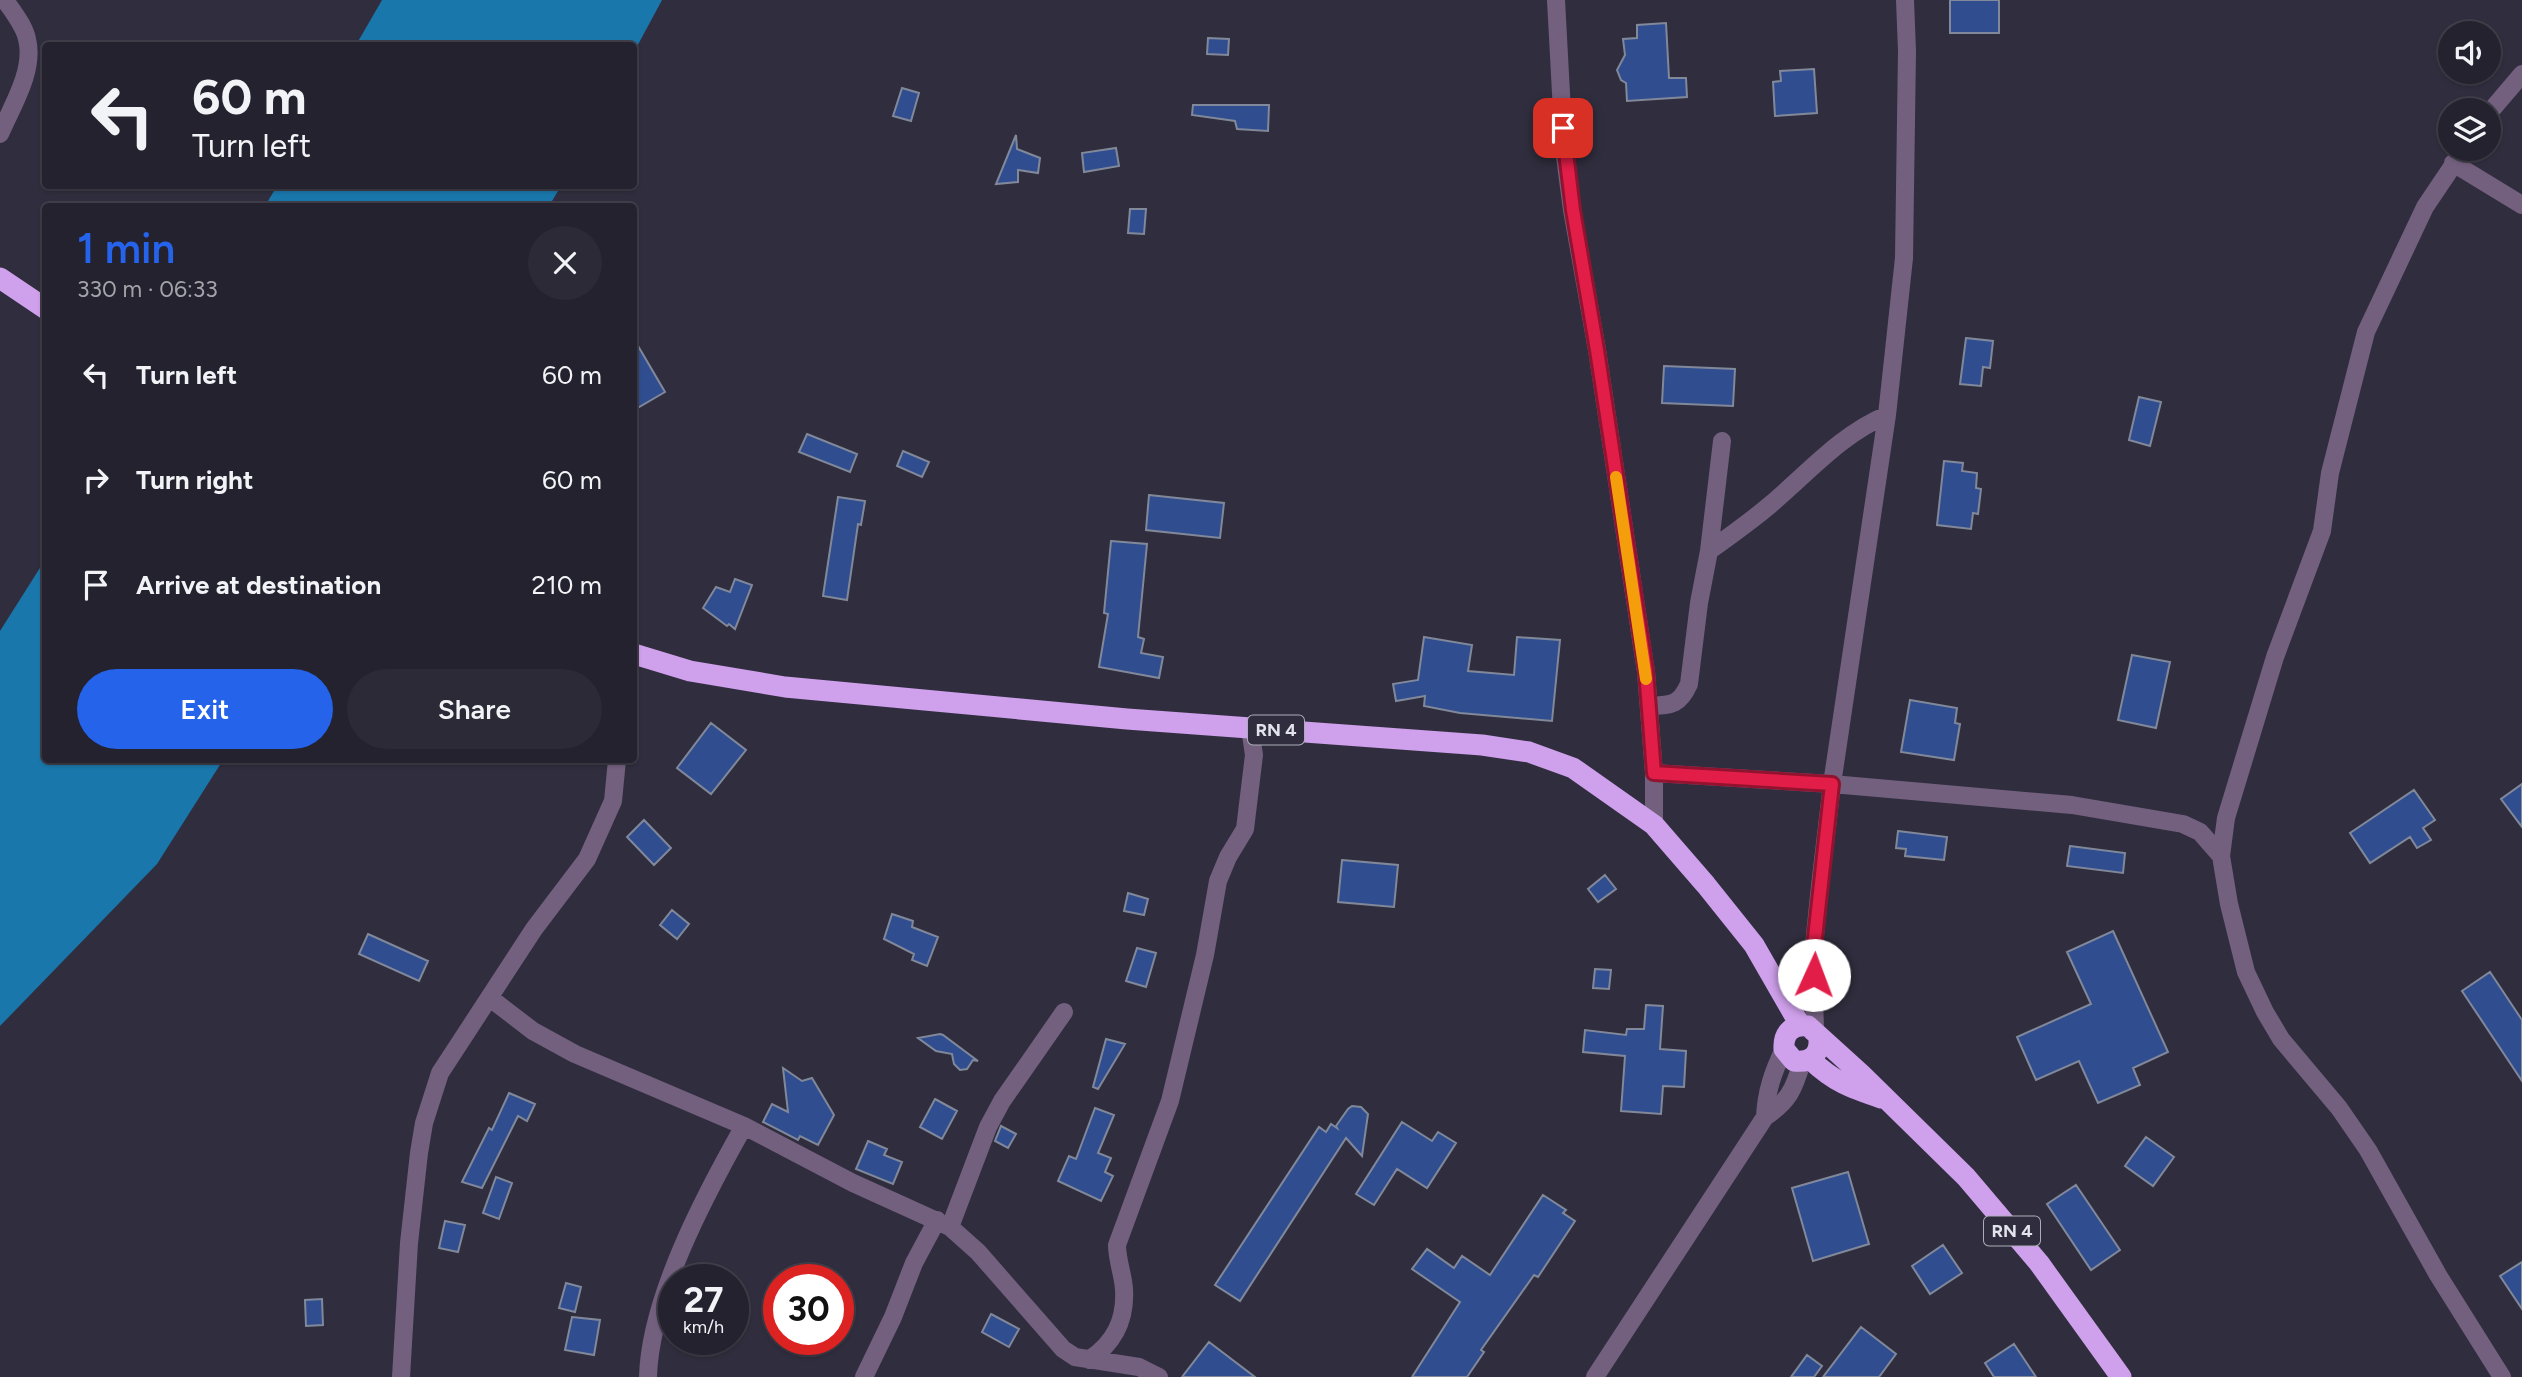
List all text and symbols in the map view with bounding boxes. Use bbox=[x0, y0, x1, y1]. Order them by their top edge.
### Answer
map controls bbox=[2438, 21, 2501, 161]
button: sound bbox=[2438, 21, 2501, 84]
text: 60 m bbox=[192, 67, 307, 126]
icon: left bbox=[77, 70, 168, 161]
pin bbox=[1533, 98, 1593, 158]
button: layers bbox=[2438, 98, 2501, 161]
icon: arrive bbox=[1544, 109, 1582, 147]
text: Turn left bbox=[192, 127, 311, 165]
text: 1 min bbox=[77, 223, 175, 274]
button: close bbox=[528, 226, 602, 300]
text: 330 m · 06:33 bbox=[77, 275, 218, 303]
icon: left bbox=[77, 356, 115, 394]
text: Turn left bbox=[136, 359, 237, 391]
text: 60 m bbox=[542, 359, 602, 391]
icon: right bbox=[77, 461, 115, 499]
text: Turn right bbox=[136, 464, 253, 496]
text: 60 m bbox=[542, 464, 602, 496]
icon: arrive bbox=[77, 566, 115, 604]
text: Arrive at destination bbox=[136, 569, 381, 601]
text: 210 m bbox=[532, 569, 602, 601]
button: Exit bbox=[77, 669, 333, 749]
button: Share bbox=[347, 669, 602, 749]
road number: RN 4 bbox=[1248, 716, 1304, 744]
position arrow bbox=[1777, 938, 1851, 1012]
road number: RN 4 bbox=[1984, 1216, 2040, 1246]
speed limit sign: 30 bbox=[763, 1264, 854, 1355]
text: 27 bbox=[684, 1279, 723, 1321]
text: km/h bbox=[683, 1316, 724, 1338]

